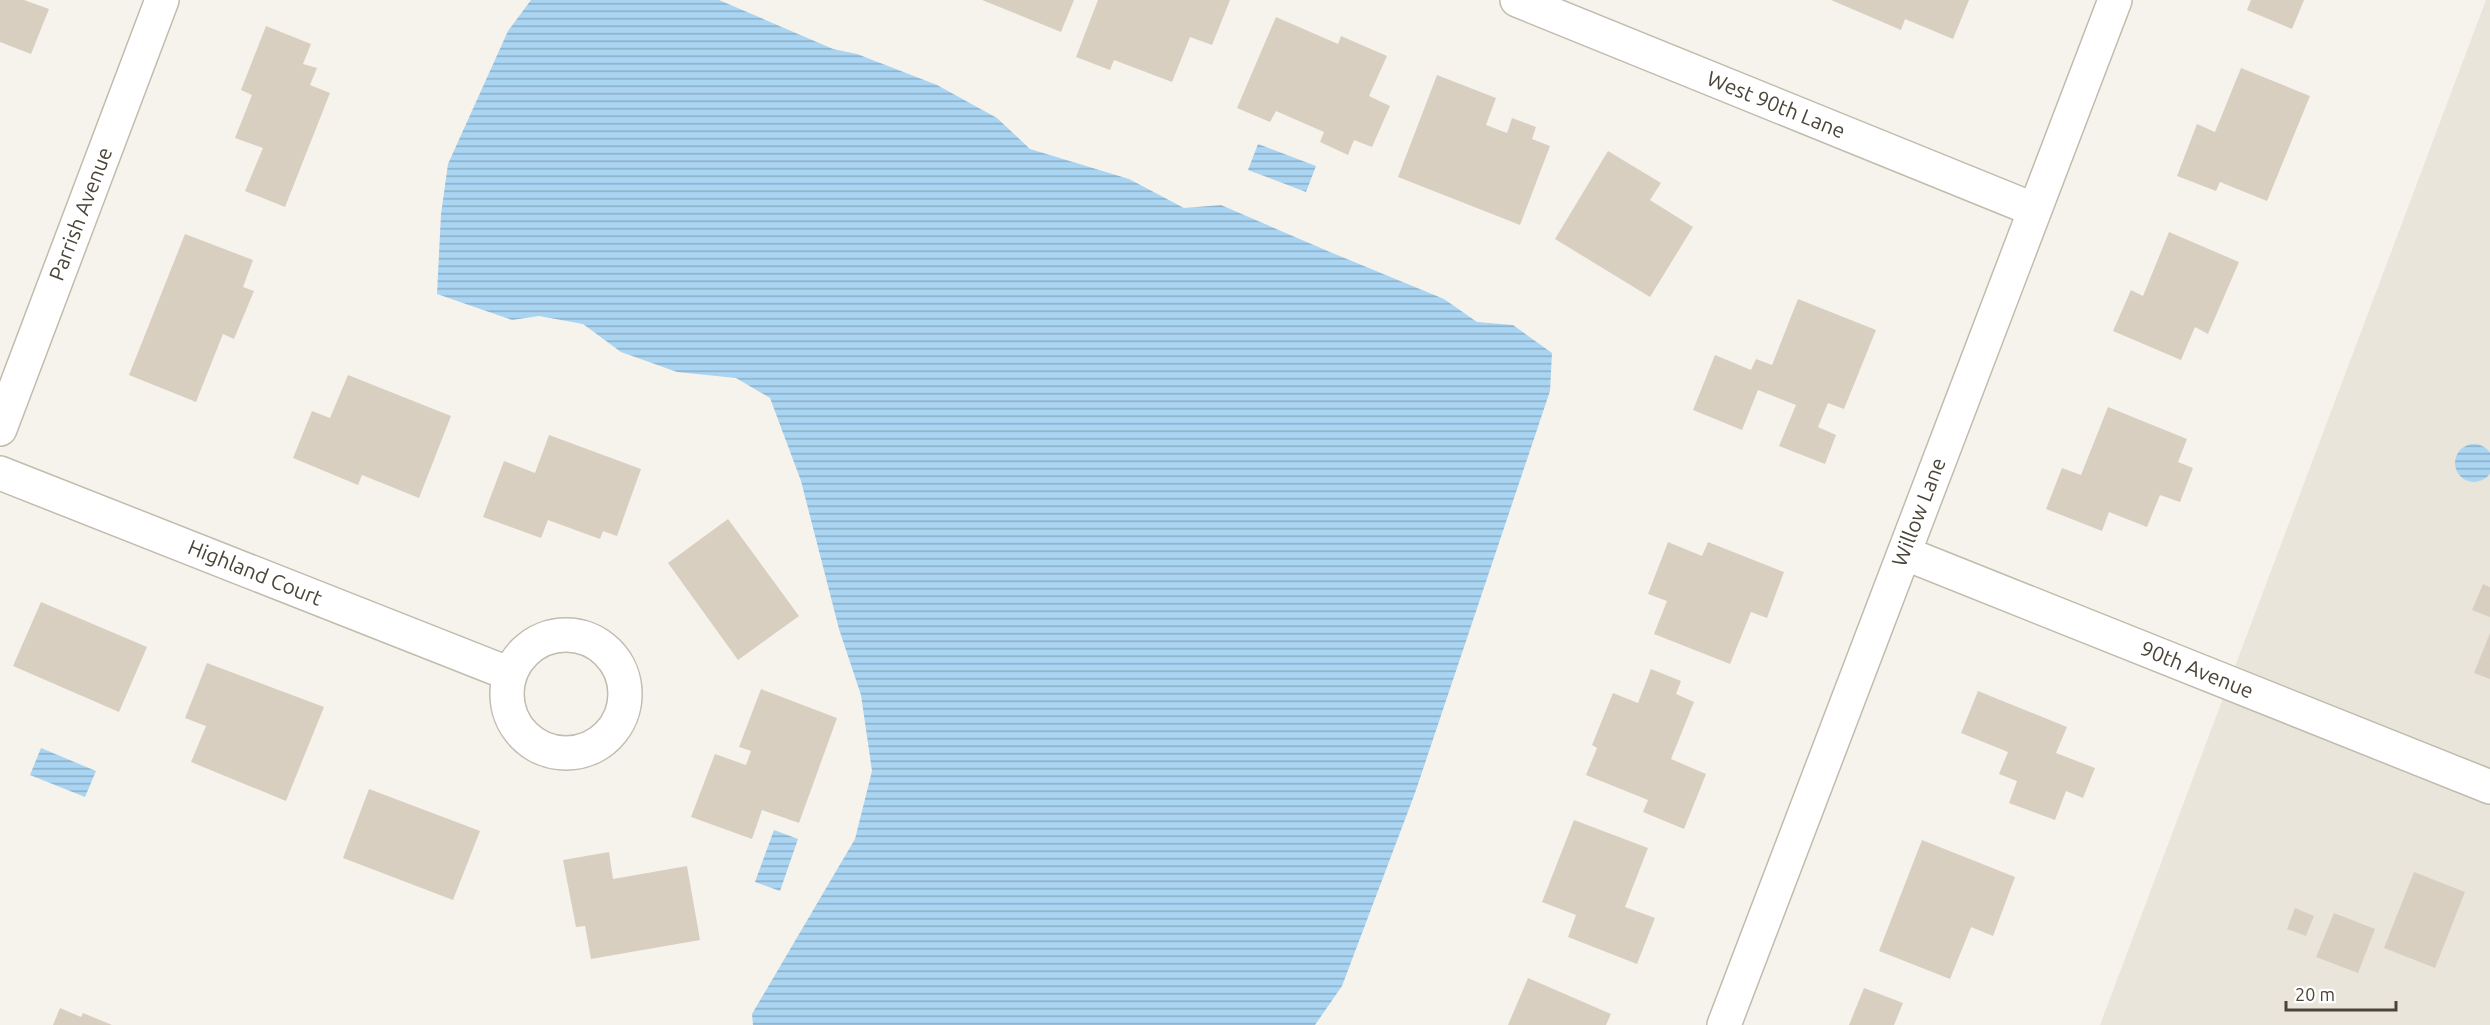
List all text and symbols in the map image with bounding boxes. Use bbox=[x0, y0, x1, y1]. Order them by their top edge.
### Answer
street label: West 90th Lane bbox=[1704, 65, 1849, 143]
street label: Parrish Avenue bbox=[44, 144, 117, 284]
street label: Willow Lane bbox=[1886, 454, 1950, 569]
street label: Highland Court bbox=[185, 534, 326, 610]
street label: 90th Avenue bbox=[2137, 636, 2257, 703]
scale bar bbox=[2286, 974, 2396, 1012]
text: 20 m bbox=[2295, 984, 2335, 1004]

